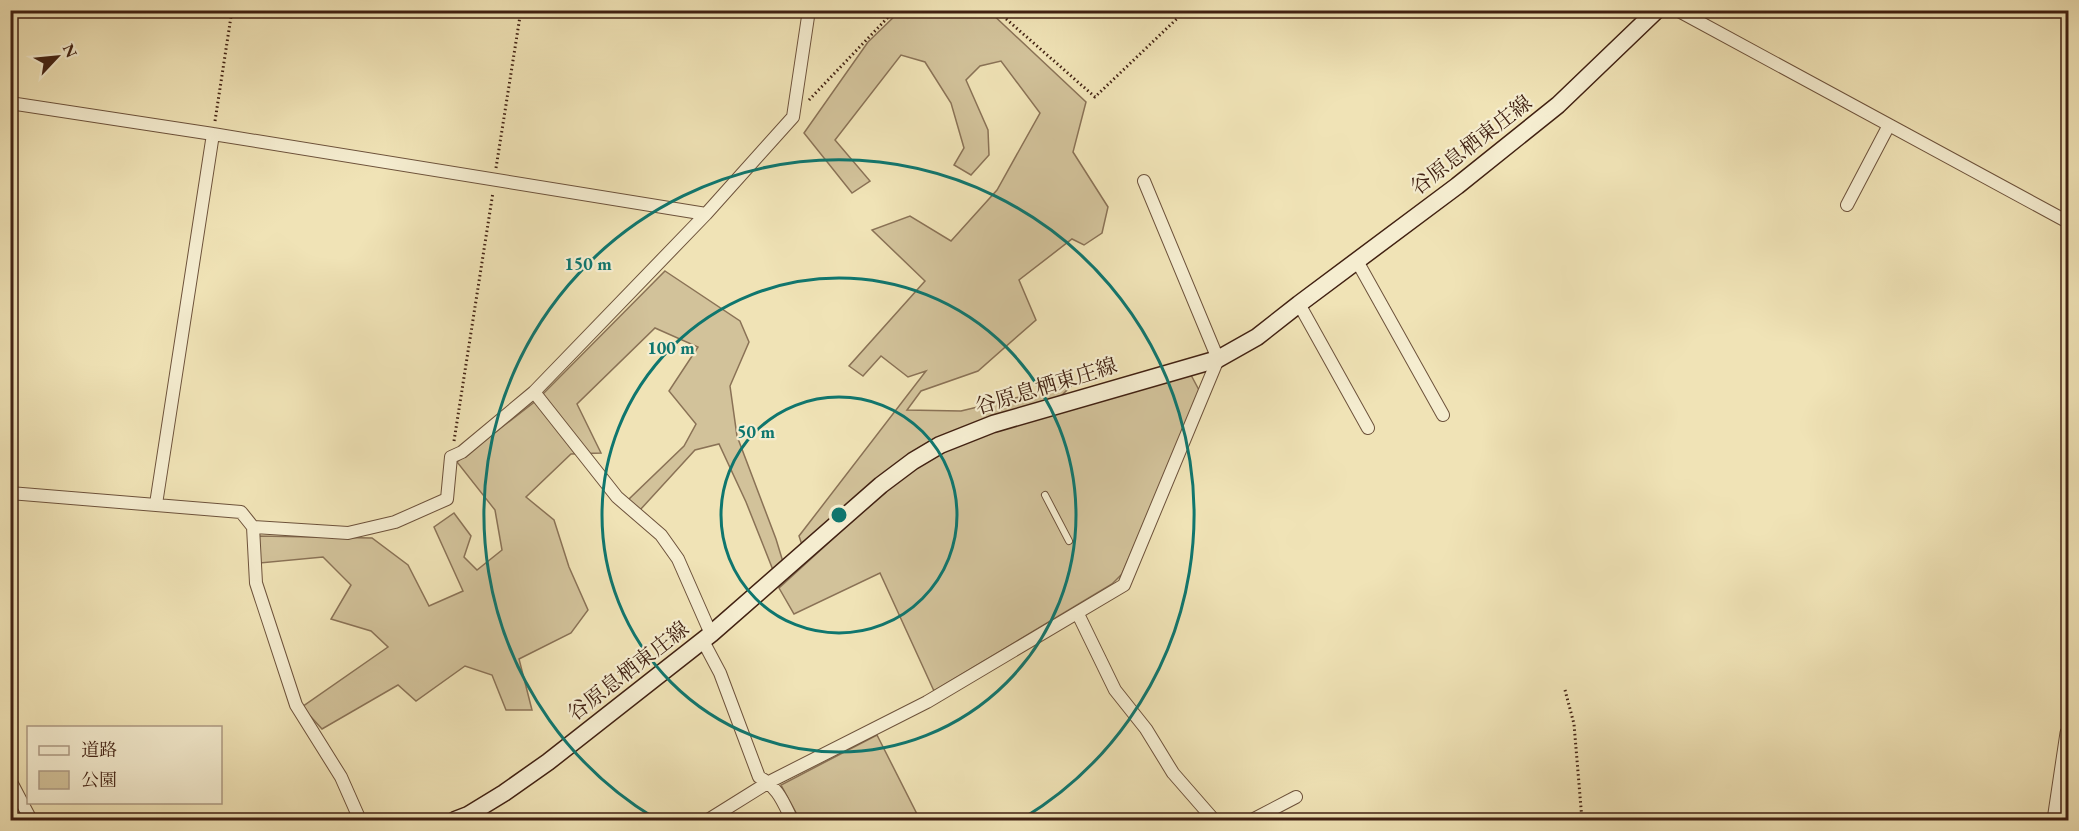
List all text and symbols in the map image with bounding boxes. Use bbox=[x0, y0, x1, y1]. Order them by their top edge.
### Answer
north arrow bbox=[27, 27, 87, 87]
text: N bbox=[58, 40, 82, 61]
street label: 谷原息栖東庄線 bbox=[1404, 89, 1537, 200]
text: 150 m bbox=[564, 252, 612, 275]
text: 100 m bbox=[647, 336, 695, 359]
street label: 谷原息栖東庄線 bbox=[972, 351, 1120, 420]
text: 50 m bbox=[737, 420, 775, 443]
centre of rings bbox=[829, 505, 849, 525]
street label: 谷原息栖東庄線 bbox=[561, 615, 694, 726]
legend bbox=[27, 726, 222, 804]
text: 道路 bbox=[81, 738, 117, 761]
text: 公園 bbox=[81, 768, 117, 791]

